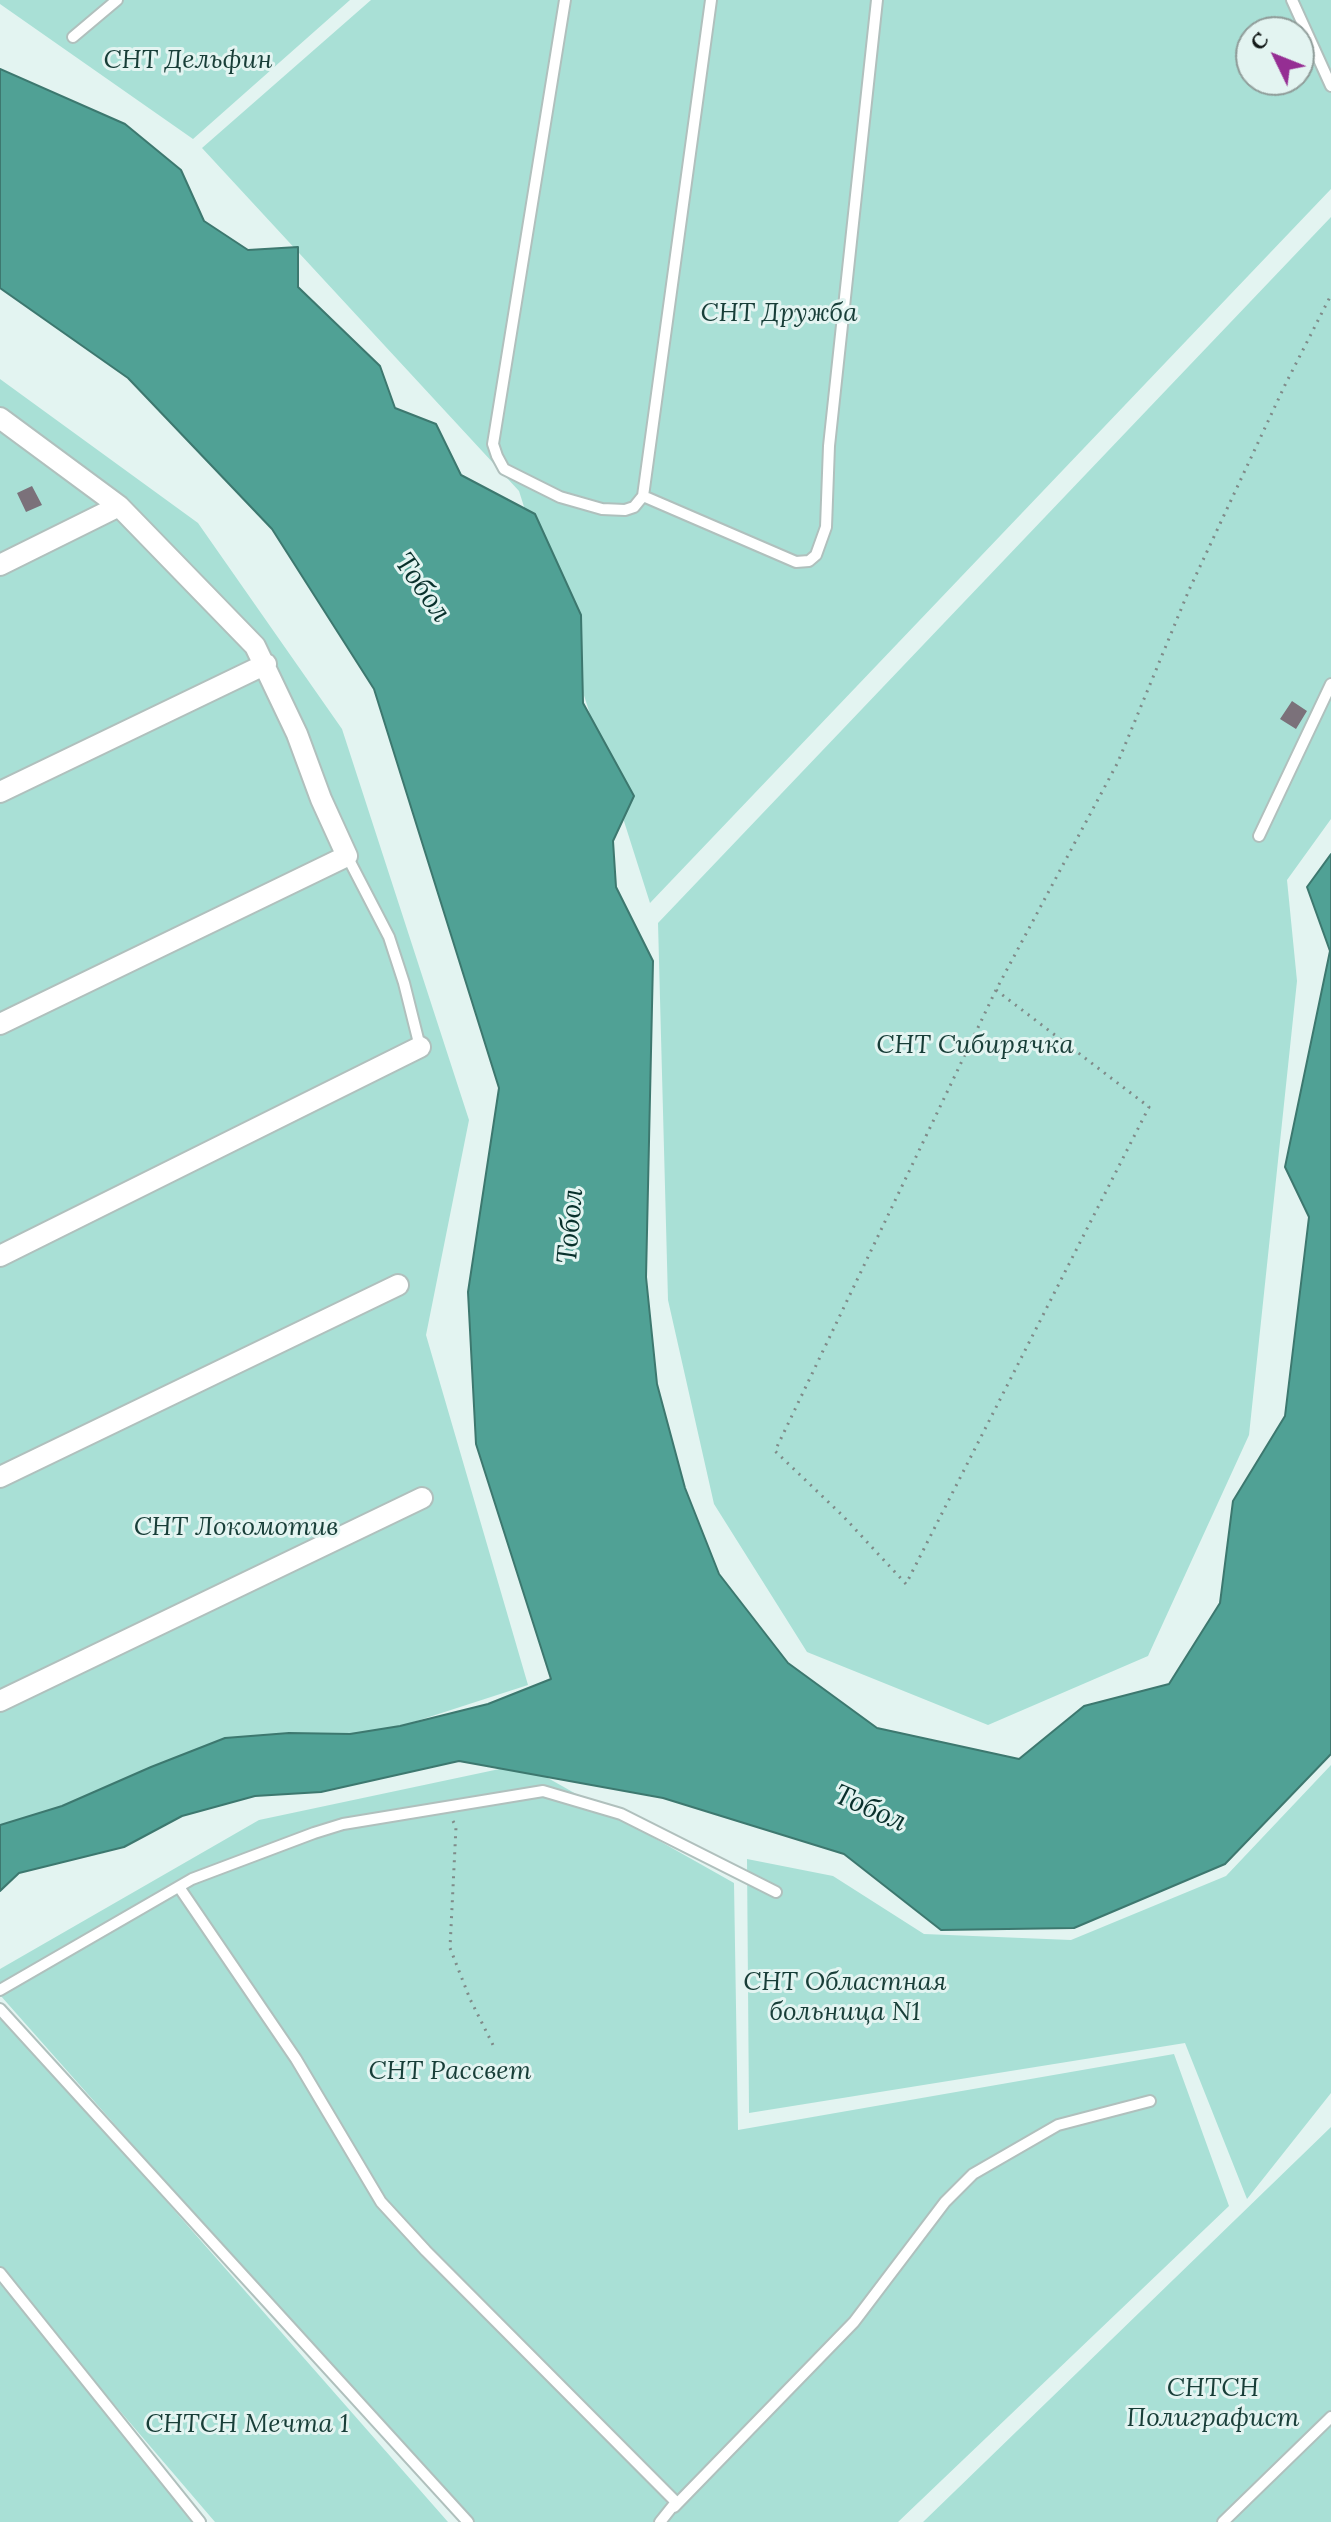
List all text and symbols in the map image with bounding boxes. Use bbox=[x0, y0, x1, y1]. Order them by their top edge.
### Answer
north arrow bbox=[1235, 16, 1315, 96]
text: С bbox=[1244, 26, 1274, 56]
park label: СНТ Дельфин bbox=[104, 45, 272, 77]
park label: СНТ Дружба bbox=[701, 298, 857, 330]
water label: Тобол bbox=[387, 547, 457, 629]
park label: СНТ Сибирячка bbox=[876, 1030, 1074, 1062]
water label: Тобол bbox=[551, 1187, 591, 1265]
park label: СНТ Локомотив bbox=[134, 1512, 338, 1544]
water label: Тобол bbox=[829, 1778, 911, 1840]
park label: СНТ Областная больница N1 bbox=[743, 1967, 947, 2028]
park label: СНТ Рассвет bbox=[369, 2056, 531, 2088]
park label: СНТСН Полиграфист bbox=[1127, 2373, 1299, 2434]
park label: СНТСН Мечта 1 bbox=[145, 2409, 349, 2441]

